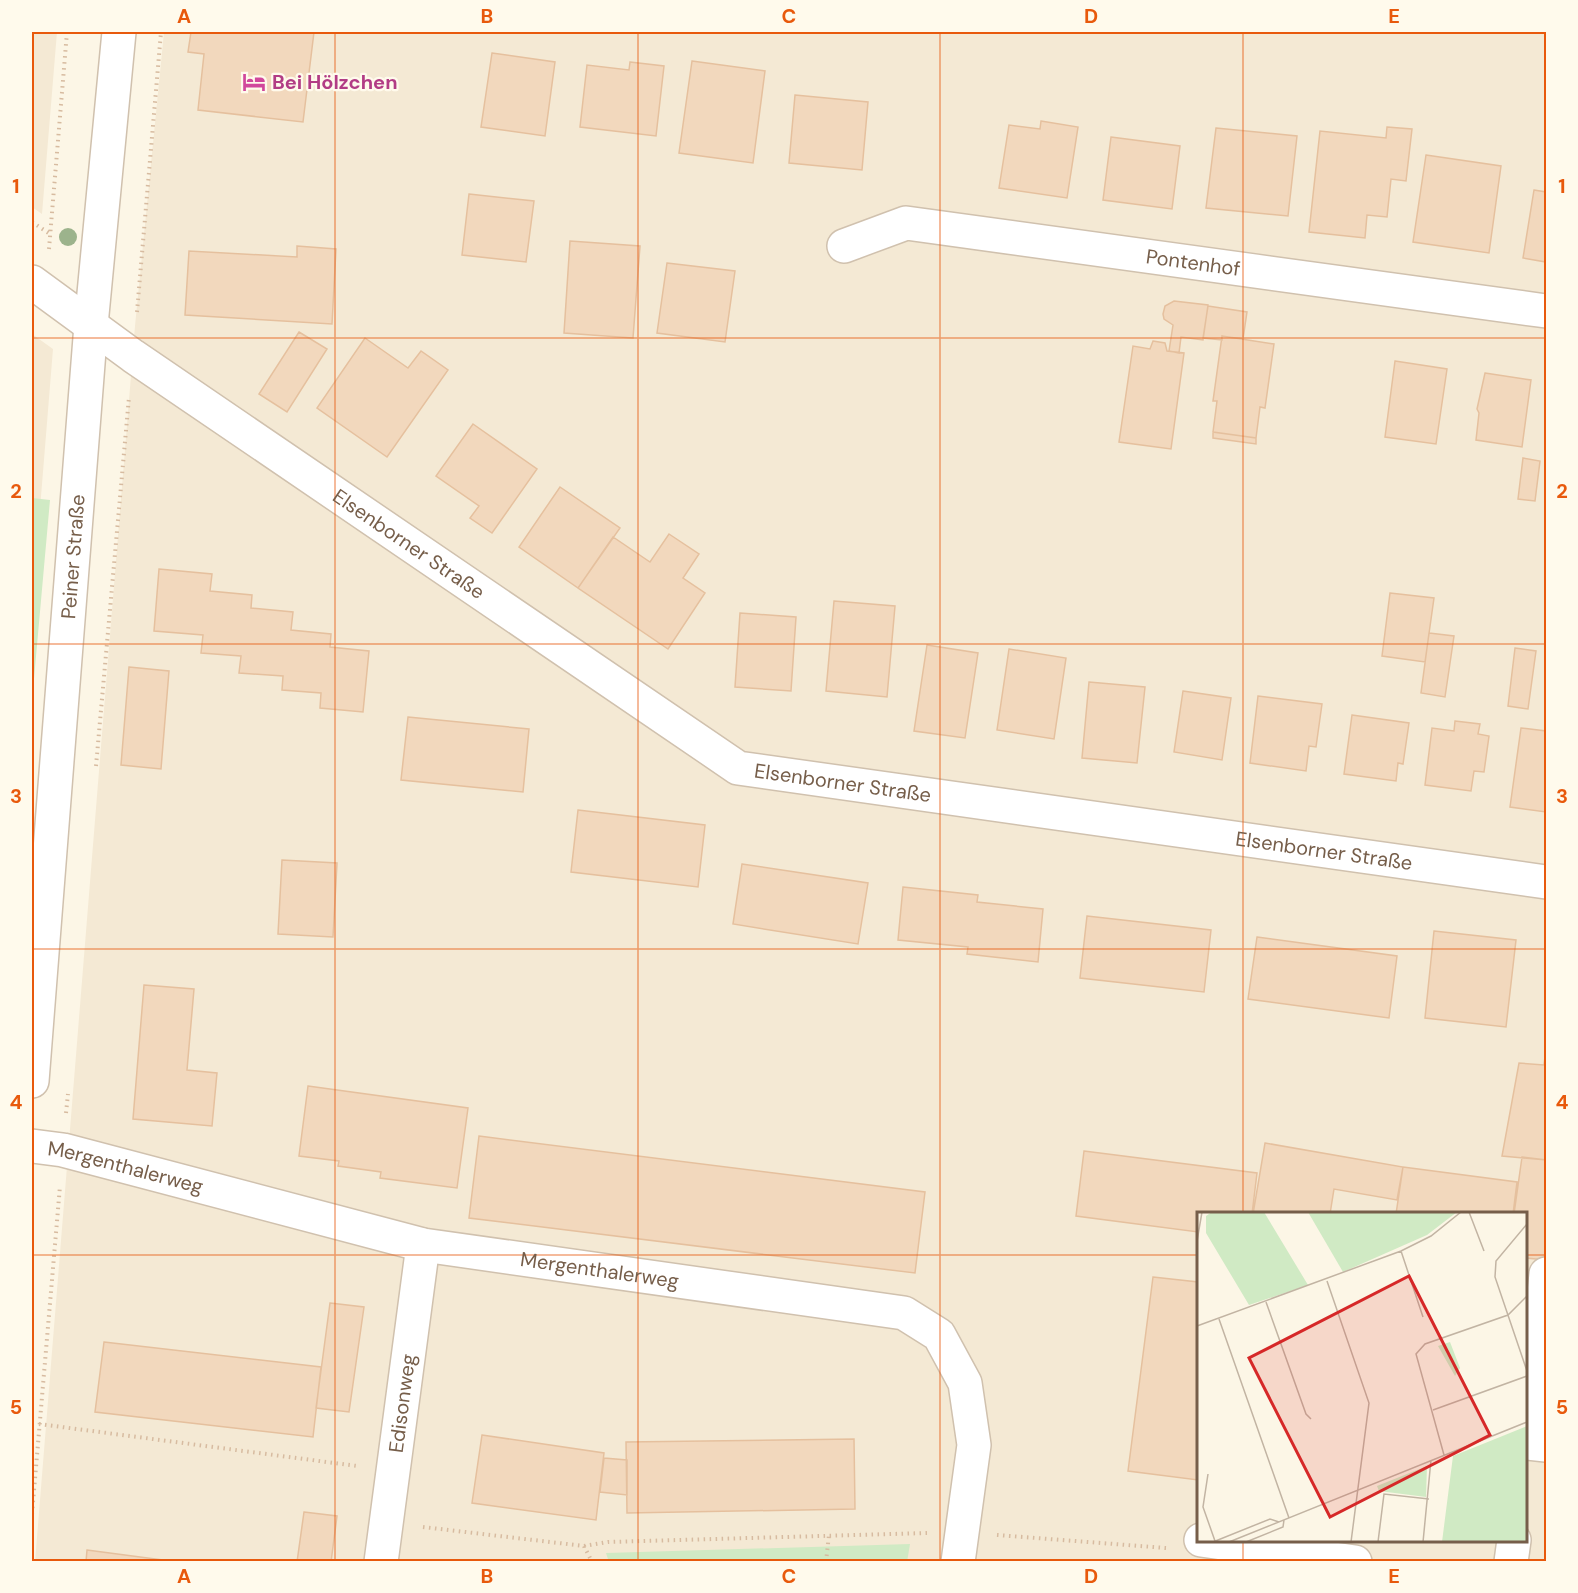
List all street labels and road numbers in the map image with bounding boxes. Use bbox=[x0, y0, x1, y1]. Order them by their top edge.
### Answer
street label: Pontenhof bbox=[1144, 243, 1242, 282]
street label: Elsenborner Straße bbox=[328, 483, 490, 605]
street label: Peiner Straße bbox=[55, 493, 91, 620]
street label: Elsenborner Straße bbox=[753, 757, 933, 808]
street label: Elsenborner Straße bbox=[1234, 825, 1414, 876]
street label: Mergenthalerweg bbox=[46, 1135, 206, 1199]
street label: Mergenthalerweg bbox=[519, 1246, 681, 1294]
street label: Edisonweg bbox=[383, 1352, 421, 1454]

